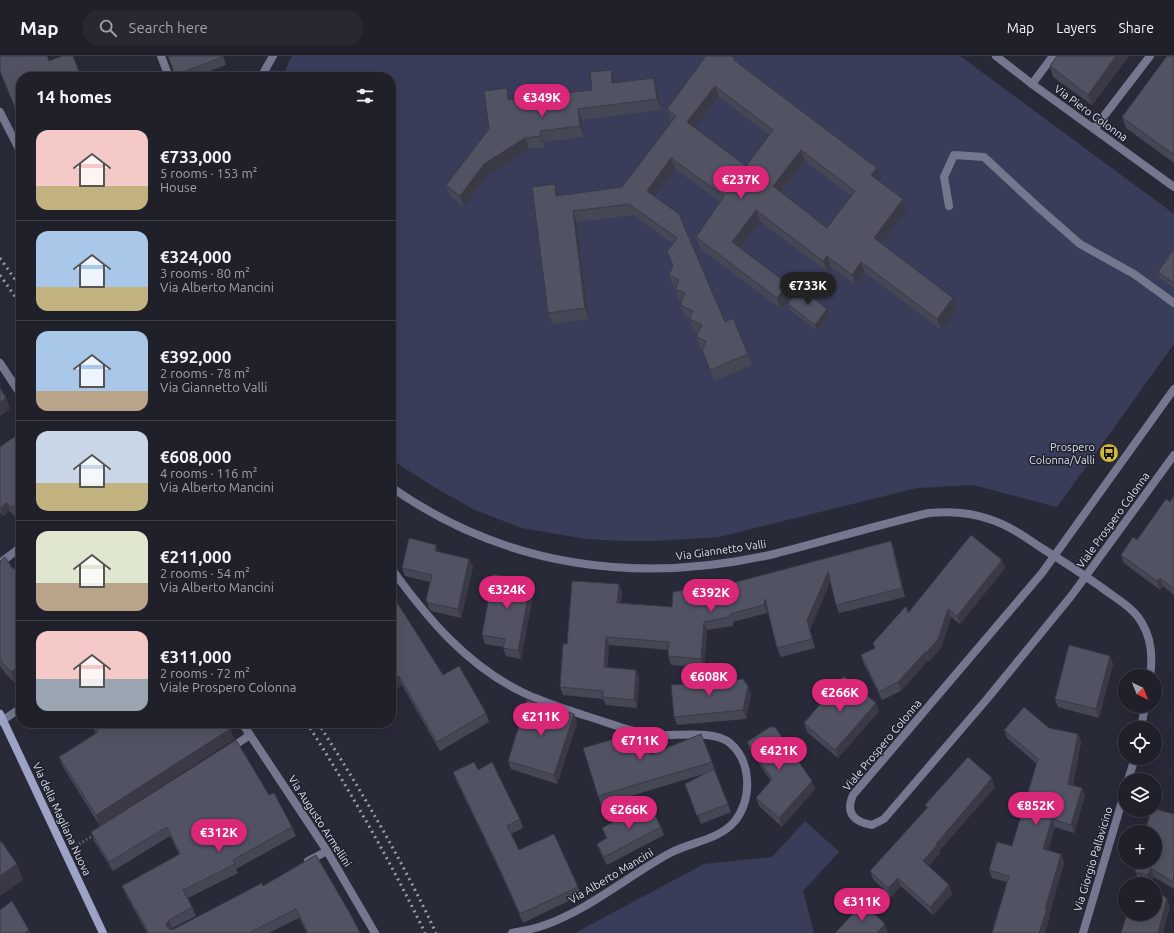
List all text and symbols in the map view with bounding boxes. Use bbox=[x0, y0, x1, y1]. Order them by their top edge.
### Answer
search box bbox=[83, 10, 363, 46]
text: Map bbox=[20, 17, 59, 39]
icon: search bbox=[97, 17, 119, 39]
text: Search here bbox=[129, 19, 208, 36]
text: Map bbox=[1007, 20, 1034, 36]
text: Layers bbox=[1056, 20, 1096, 36]
text: Share bbox=[1118, 20, 1154, 36]
street label: Via Piero Colonna bbox=[1052, 82, 1130, 144]
pin: €349K bbox=[514, 84, 570, 118]
icon: filters bbox=[354, 85, 376, 107]
text: 14 homes bbox=[36, 87, 112, 106]
text: €349K bbox=[523, 90, 561, 104]
icon: home bbox=[68, 146, 116, 194]
text: €733,000 bbox=[160, 147, 231, 166]
text: 5 rooms · 153 m² bbox=[160, 166, 257, 180]
pin: €237K bbox=[713, 166, 769, 200]
text: €237K bbox=[722, 172, 760, 186]
text: House bbox=[160, 180, 197, 194]
icon: home bbox=[68, 247, 116, 295]
text: €324,000 bbox=[160, 247, 231, 266]
text: 3 rooms · 80 m² bbox=[160, 266, 250, 280]
pin: €733K bbox=[780, 272, 836, 306]
text: €733K bbox=[789, 278, 827, 292]
text: Via Alberto Mancini bbox=[160, 280, 274, 294]
icon: home bbox=[68, 347, 116, 395]
text: €392,000 bbox=[160, 347, 231, 366]
text: 2 rooms · 78 m² bbox=[160, 366, 250, 380]
text: Via Giannetto Valli bbox=[160, 380, 267, 394]
place label: Prospero Colonna/Valli bbox=[1029, 441, 1095, 466]
bus stop icon: Prospero Colonna/Valli bbox=[1098, 442, 1120, 464]
icon: home bbox=[68, 447, 116, 495]
text: €608,000 bbox=[160, 447, 231, 466]
text: 4 rooms · 116 m² bbox=[160, 466, 257, 480]
street label: Viale Prospero Colonna bbox=[1074, 470, 1152, 570]
text: Via Alberto Mancini bbox=[160, 480, 274, 494]
street label: Via Giannetto Valli bbox=[675, 538, 767, 562]
icon: home bbox=[68, 547, 116, 595]
text: €211,000 bbox=[160, 547, 231, 566]
text: 2 rooms · 54 m² bbox=[160, 566, 250, 580]
pin: €324K bbox=[479, 576, 535, 610]
pin: €392K bbox=[683, 579, 739, 613]
text: Via Alberto Mancini bbox=[160, 580, 274, 594]
text: €324K bbox=[488, 582, 526, 596]
text: €392K bbox=[692, 585, 730, 599]
icon: home bbox=[68, 647, 116, 695]
text: €311,000 bbox=[160, 647, 231, 666]
pin: €608K bbox=[681, 663, 737, 697]
text: 2 rooms · 72 m² bbox=[160, 666, 250, 680]
text: €608K bbox=[690, 669, 728, 683]
north arrow bbox=[1118, 669, 1162, 713]
map controls bbox=[1118, 669, 1162, 921]
pin: €266K bbox=[812, 679, 868, 713]
text: Viale Prospero Colonna bbox=[160, 680, 296, 694]
text: €266K bbox=[821, 685, 859, 699]
street label: Viale Prospero Colonna bbox=[840, 697, 924, 793]
pin: €211K bbox=[513, 703, 569, 737]
text: €211K bbox=[522, 709, 560, 723]
button: locate bbox=[1118, 721, 1162, 765]
pin: €711K bbox=[612, 727, 668, 761]
text: €711K bbox=[621, 733, 659, 747]
pin: €421K bbox=[751, 737, 807, 771]
text: €421K bbox=[760, 743, 798, 757]
street label: Via della Magliana Nuova bbox=[30, 761, 94, 877]
street label: Via Augusto Armellini bbox=[286, 773, 354, 869]
button: layers bbox=[1118, 773, 1162, 817]
pin: €852K bbox=[1008, 792, 1064, 826]
pin: €266K bbox=[601, 796, 657, 830]
text: €852K bbox=[1017, 798, 1055, 812]
text: €266K bbox=[610, 802, 648, 816]
street label: Via Giorgio Pallavicino bbox=[1071, 805, 1115, 913]
pin: €312K bbox=[191, 819, 247, 853]
text: €312K bbox=[200, 825, 238, 839]
button: + bbox=[1118, 825, 1162, 869]
street label: Via Alberto Mancini bbox=[567, 846, 655, 906]
button: − bbox=[1118, 877, 1162, 921]
pin: €311K bbox=[834, 888, 890, 922]
text: €311K bbox=[843, 894, 881, 908]

